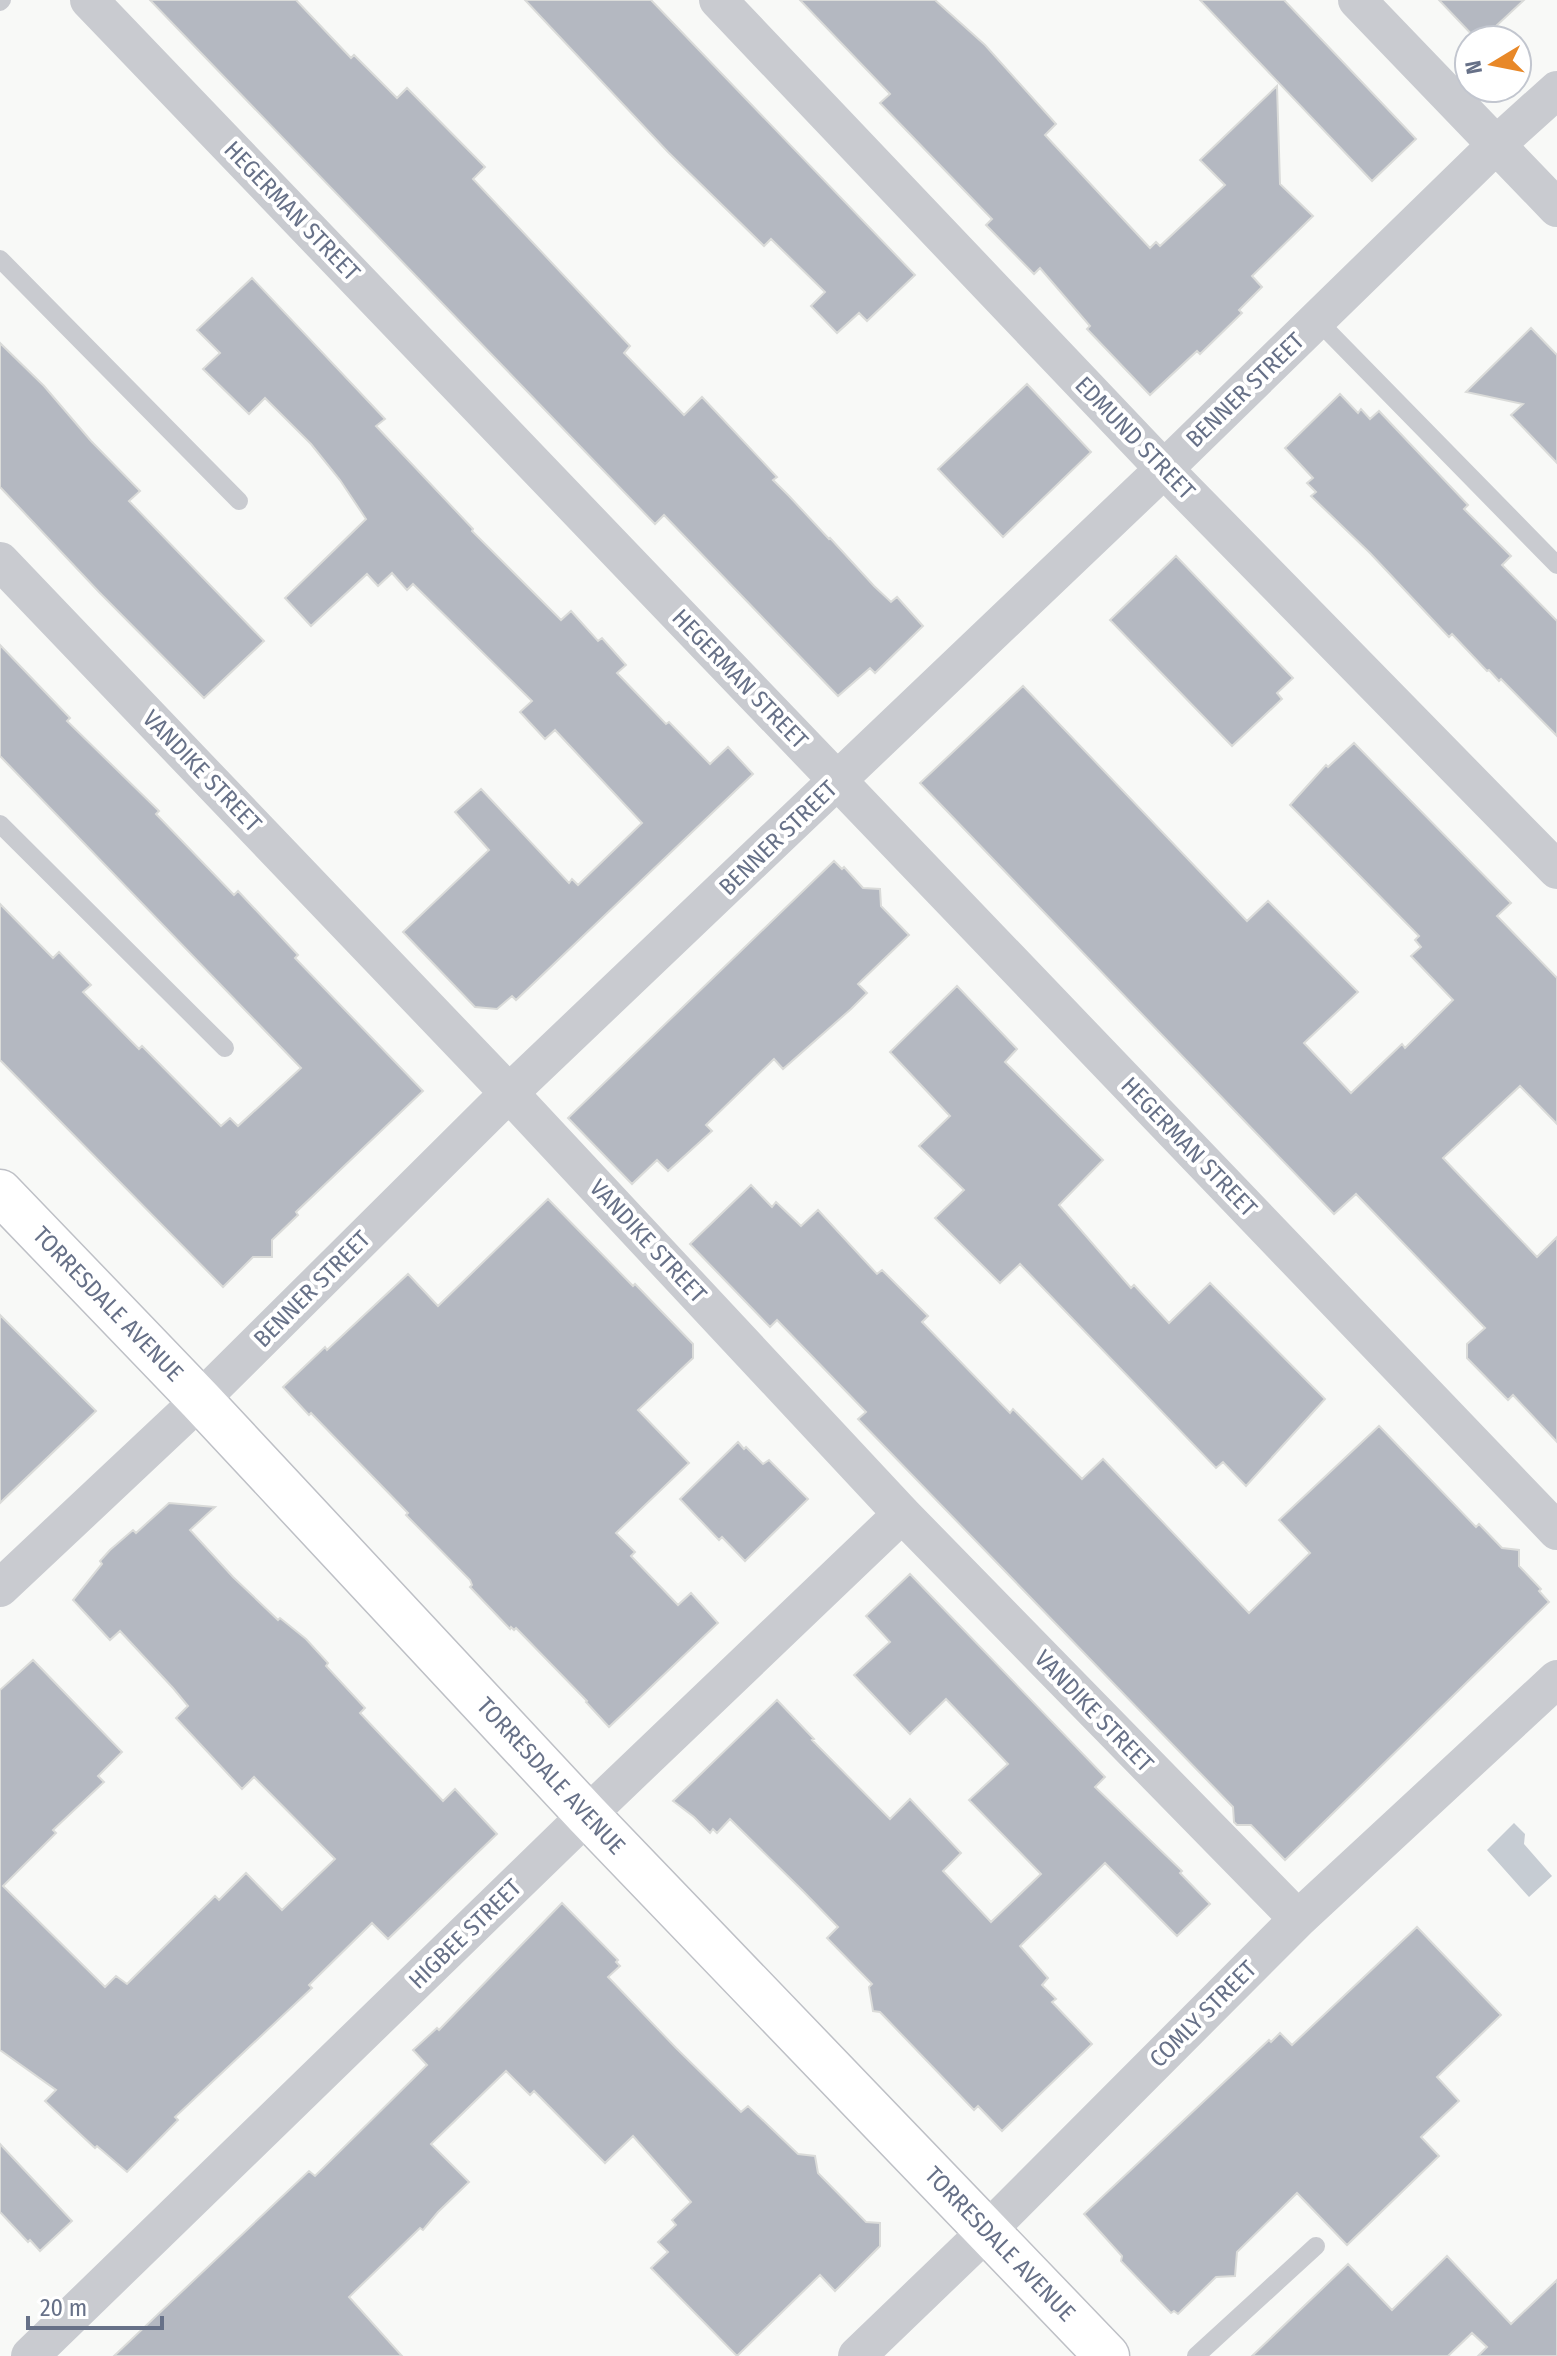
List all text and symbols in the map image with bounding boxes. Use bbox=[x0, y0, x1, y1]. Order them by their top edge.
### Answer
north arrow bbox=[1453, 24, 1533, 104]
text: N bbox=[1459, 59, 1488, 76]
street label: HEGERMAN STREET bbox=[218, 136, 366, 286]
street label: BENNER STREET bbox=[1180, 327, 1310, 453]
street label: EDMUND STREET bbox=[1070, 371, 1200, 505]
street label: HEGERMAN STREET bbox=[666, 604, 814, 754]
street label: VANDIKE STREET bbox=[137, 704, 267, 838]
street label: BENNER STREET bbox=[713, 775, 843, 901]
street label: HEGERMAN STREET bbox=[1115, 1072, 1263, 1222]
street label: VANDIKE STREET bbox=[584, 1174, 712, 1308]
street label: TORRESDALE AVENUE bbox=[27, 1221, 189, 1387]
street label: BENNER STREET bbox=[248, 1225, 376, 1353]
street label: VANDIKE STREET bbox=[1029, 1644, 1159, 1778]
street label: TORRESDALE AVENUE bbox=[471, 1692, 631, 1860]
street label: HIGBEE STREET bbox=[403, 1874, 527, 1994]
street label: COMLY STREET bbox=[1144, 1955, 1262, 2073]
street label: TORRESDALE AVENUE bbox=[919, 2161, 1081, 2327]
scale bar bbox=[28, 2280, 162, 2330]
text: 20 m bbox=[40, 2294, 87, 2322]

